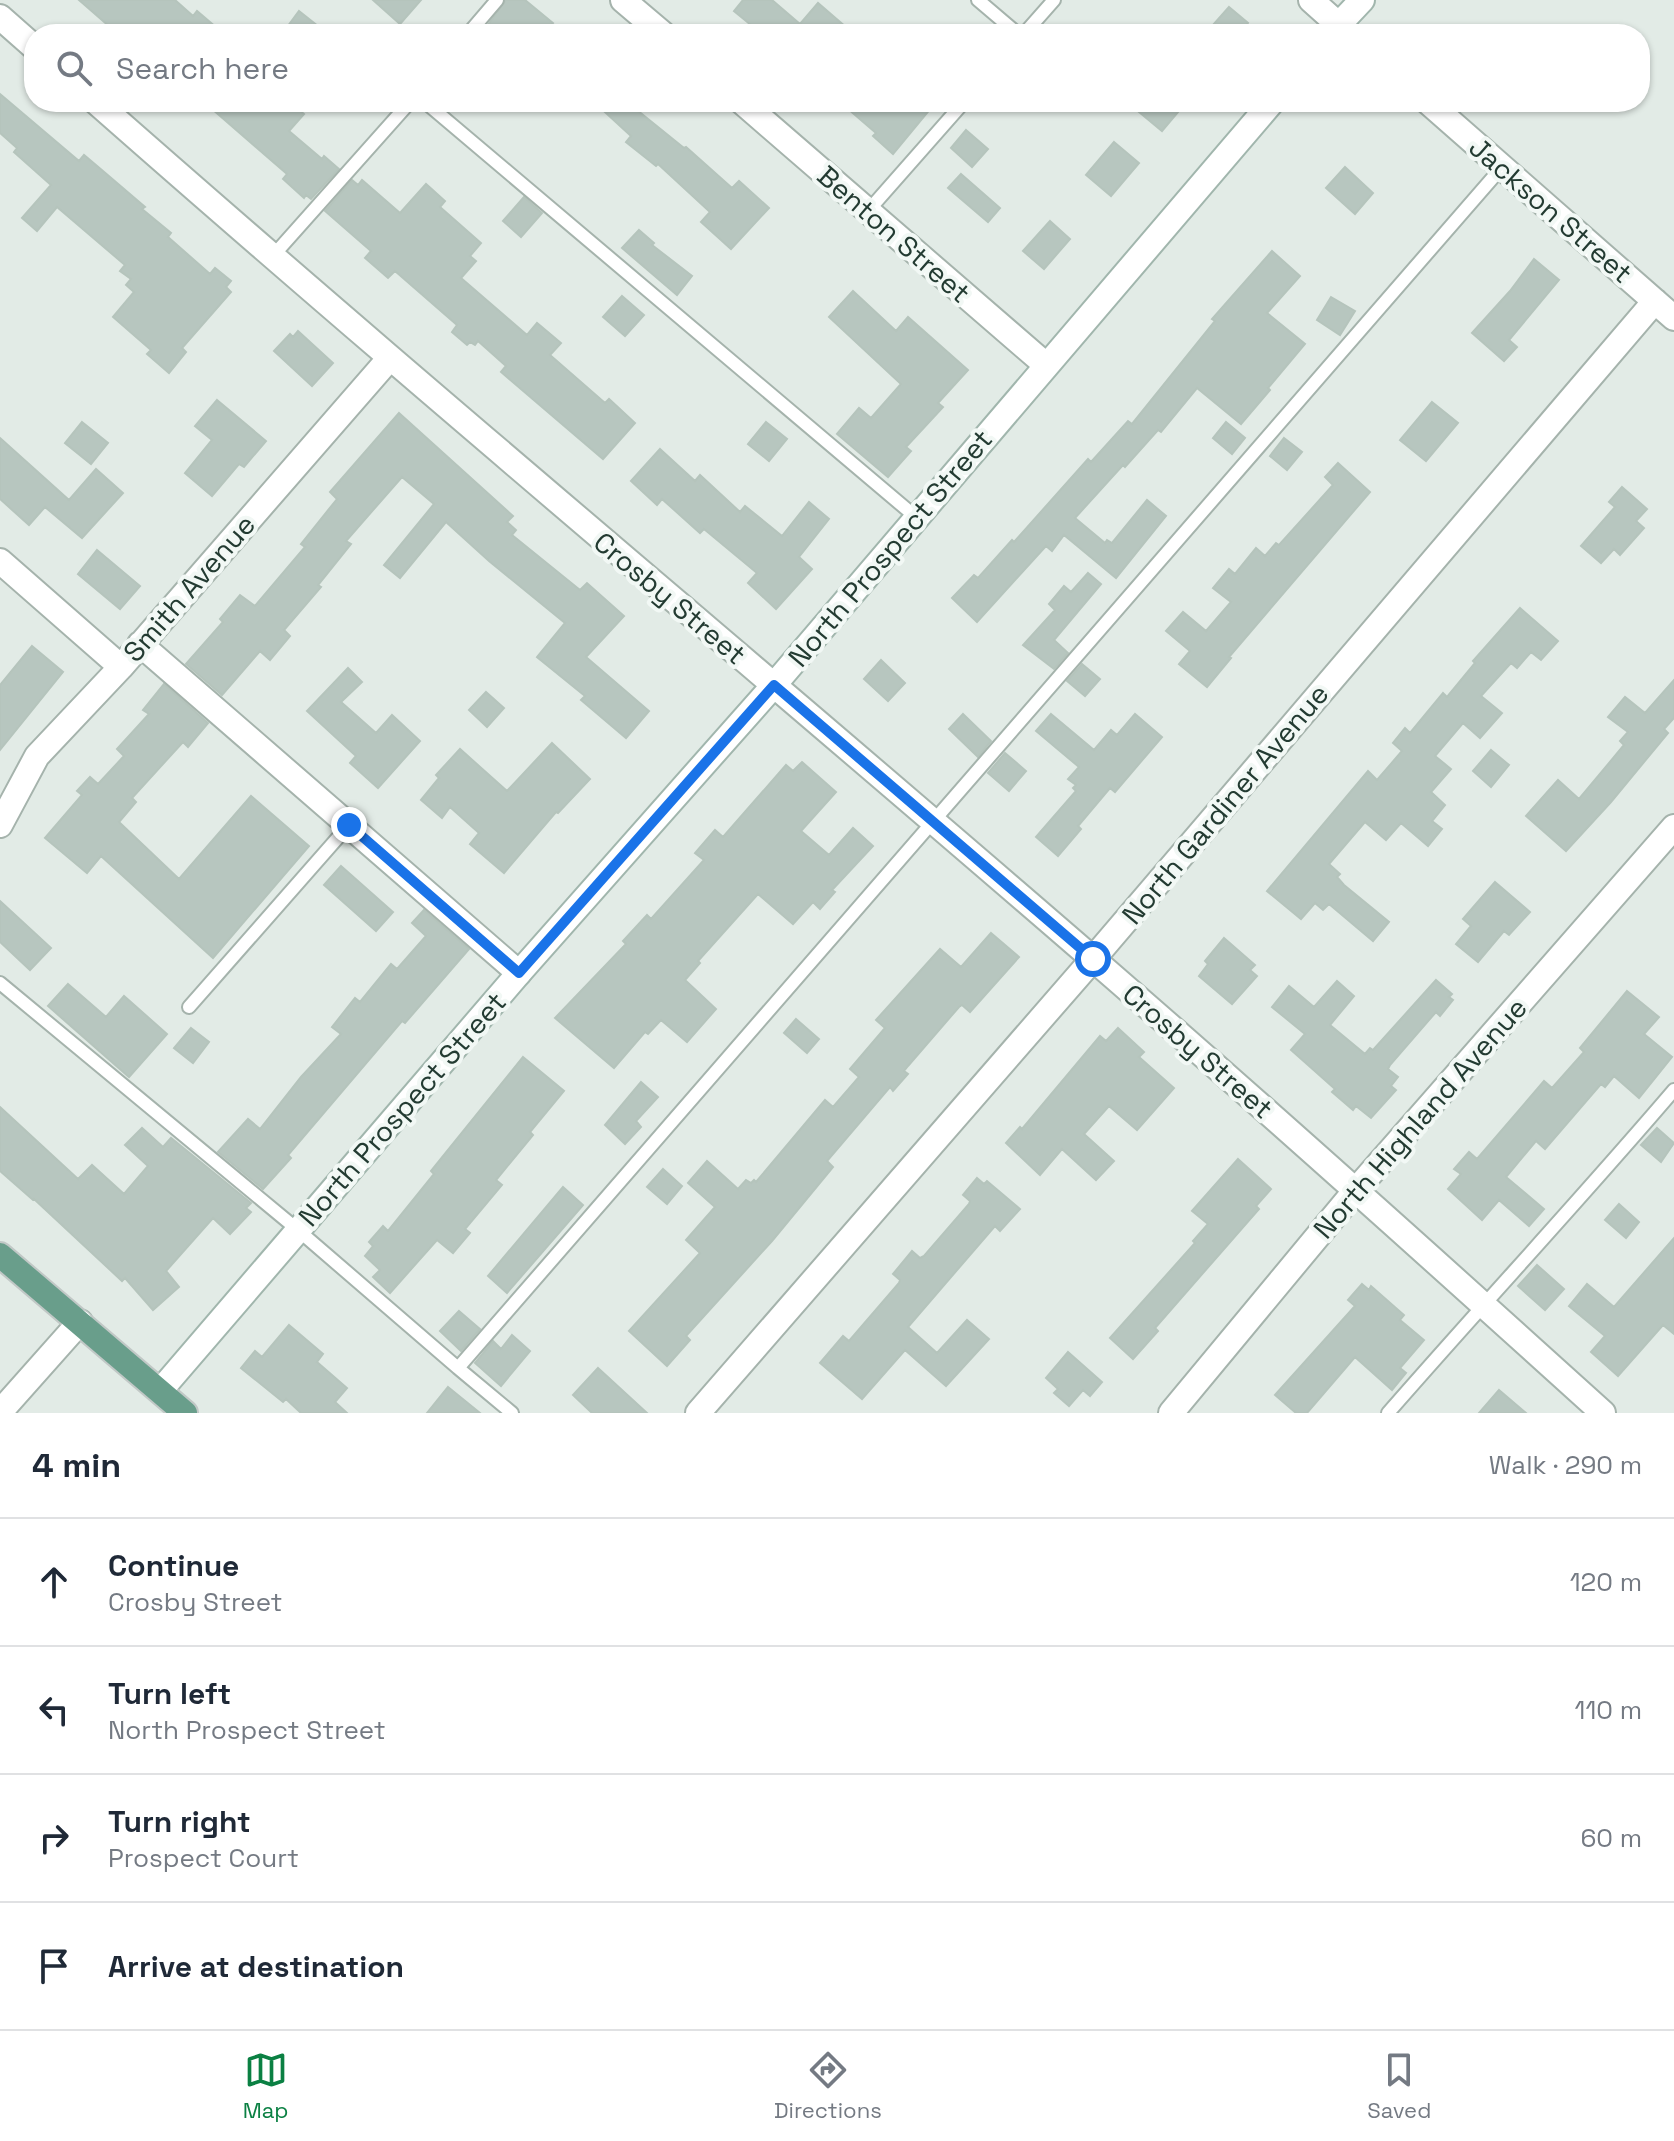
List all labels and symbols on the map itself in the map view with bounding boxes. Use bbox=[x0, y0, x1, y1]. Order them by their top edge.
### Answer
street label: Jackson Street bbox=[1462, 129, 1640, 291]
street label: Benton Street bbox=[810, 158, 978, 310]
street label: North Prospect Street bbox=[780, 422, 1000, 674]
street label: Smith Avenue bbox=[115, 507, 263, 669]
street label: Crosby Street bbox=[586, 524, 754, 672]
street label: North Gardiner Avenue bbox=[1114, 676, 1336, 932]
route end bbox=[331, 807, 367, 843]
route start bbox=[1075, 941, 1111, 977]
street label: Crosby Street bbox=[1115, 976, 1281, 1126]
street label: North Prospect Street bbox=[290, 984, 514, 1234]
street label: North Highland Avenue bbox=[1305, 990, 1535, 1246]

